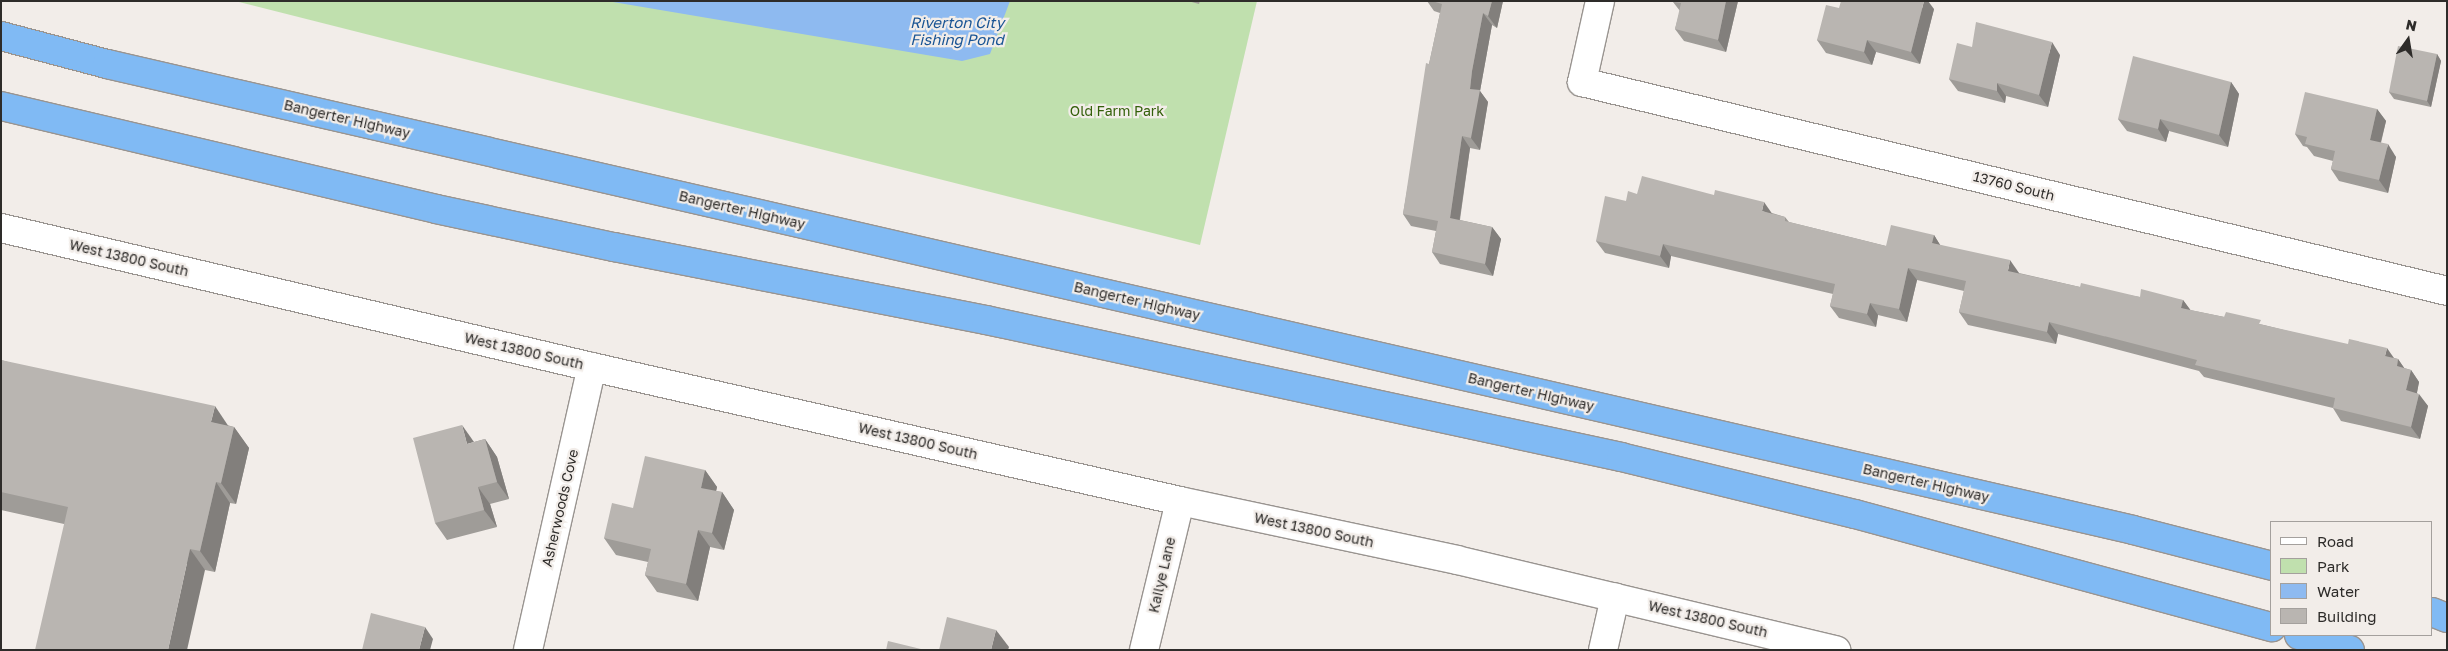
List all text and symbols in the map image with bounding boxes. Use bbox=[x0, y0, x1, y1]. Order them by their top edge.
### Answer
water label: Riverton City Fishing Pond bbox=[910, 13, 1004, 48]
north arrow bbox=[2383, 15, 2433, 65]
text: N bbox=[2404, 15, 2419, 34]
street label: Bangerter Highway bbox=[282, 96, 412, 142]
park label: Old Farm Park bbox=[1070, 103, 1164, 119]
street label: 13760 South bbox=[1972, 168, 2056, 204]
street label: Bangerter Highway bbox=[677, 187, 807, 233]
street label: West 13800 South bbox=[68, 236, 190, 280]
street label: Bangerter Highway bbox=[1072, 278, 1202, 324]
street label: West 13800 South bbox=[463, 329, 585, 373]
street label: Bangerter Highway bbox=[1466, 369, 1596, 415]
street label: West 13800 South bbox=[857, 419, 979, 463]
street label: Asherwoods Cove bbox=[538, 448, 582, 568]
street label: Bangerter Highway bbox=[1861, 460, 1991, 506]
street label: West 13800 South bbox=[1253, 509, 1375, 551]
legend bbox=[2270, 521, 2433, 636]
text: Road bbox=[2317, 532, 2354, 550]
street label: Kailye Lane bbox=[1145, 535, 1179, 615]
text: Park bbox=[2317, 557, 2349, 575]
text: Water bbox=[2317, 582, 2360, 600]
street label: West 13800 South bbox=[1647, 597, 1769, 641]
text: Building bbox=[2317, 607, 2377, 625]

